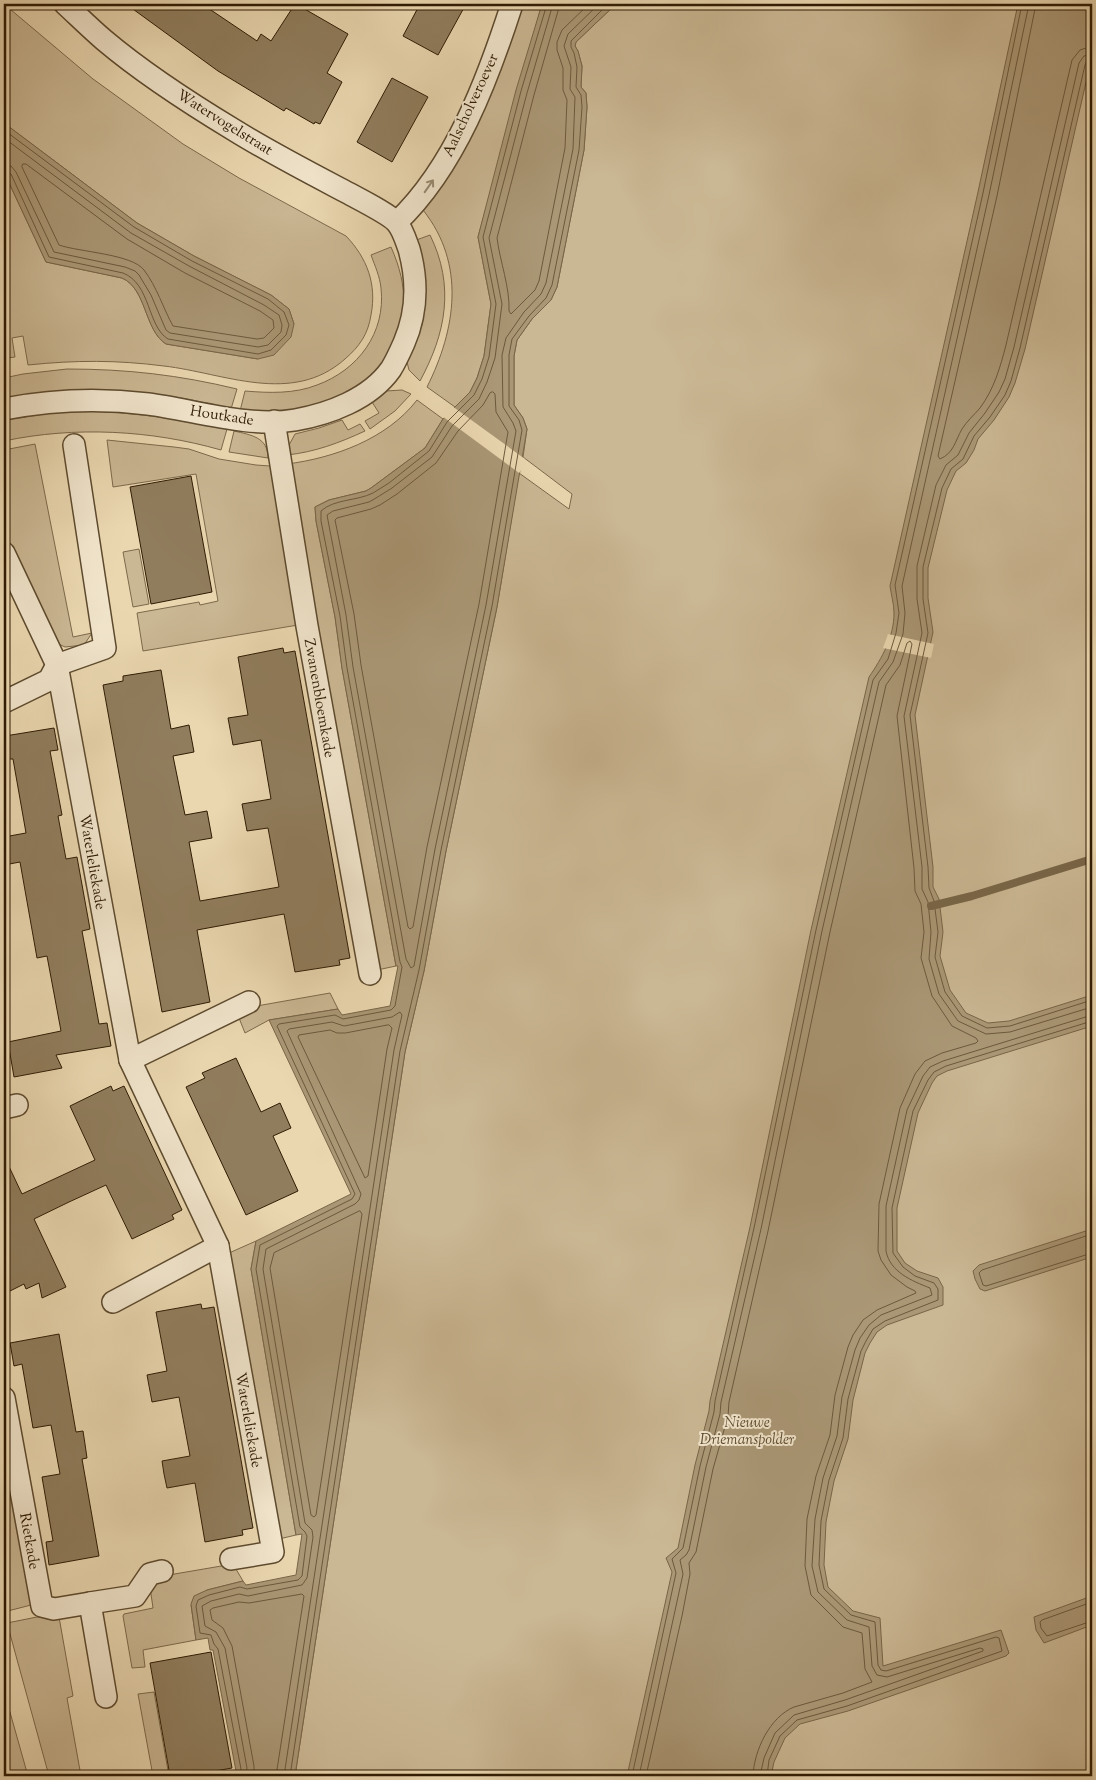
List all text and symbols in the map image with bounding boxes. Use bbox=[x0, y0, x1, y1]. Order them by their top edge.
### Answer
street label: Aalscholveroever bbox=[438, 50, 505, 161]
street label: Watervogelstraat bbox=[172, 85, 276, 161]
one-way arrow bbox=[424, 179, 434, 193]
street label: Houtkade bbox=[188, 401, 255, 432]
street label: Zwanenbloemkade bbox=[298, 637, 339, 760]
street label: Waterleliekade bbox=[73, 813, 110, 912]
street label: Waterleliekade bbox=[229, 1371, 266, 1470]
park label: Nieuwe Driemanspolder bbox=[700, 1413, 795, 1451]
street label: Rietkade bbox=[13, 1511, 44, 1571]

